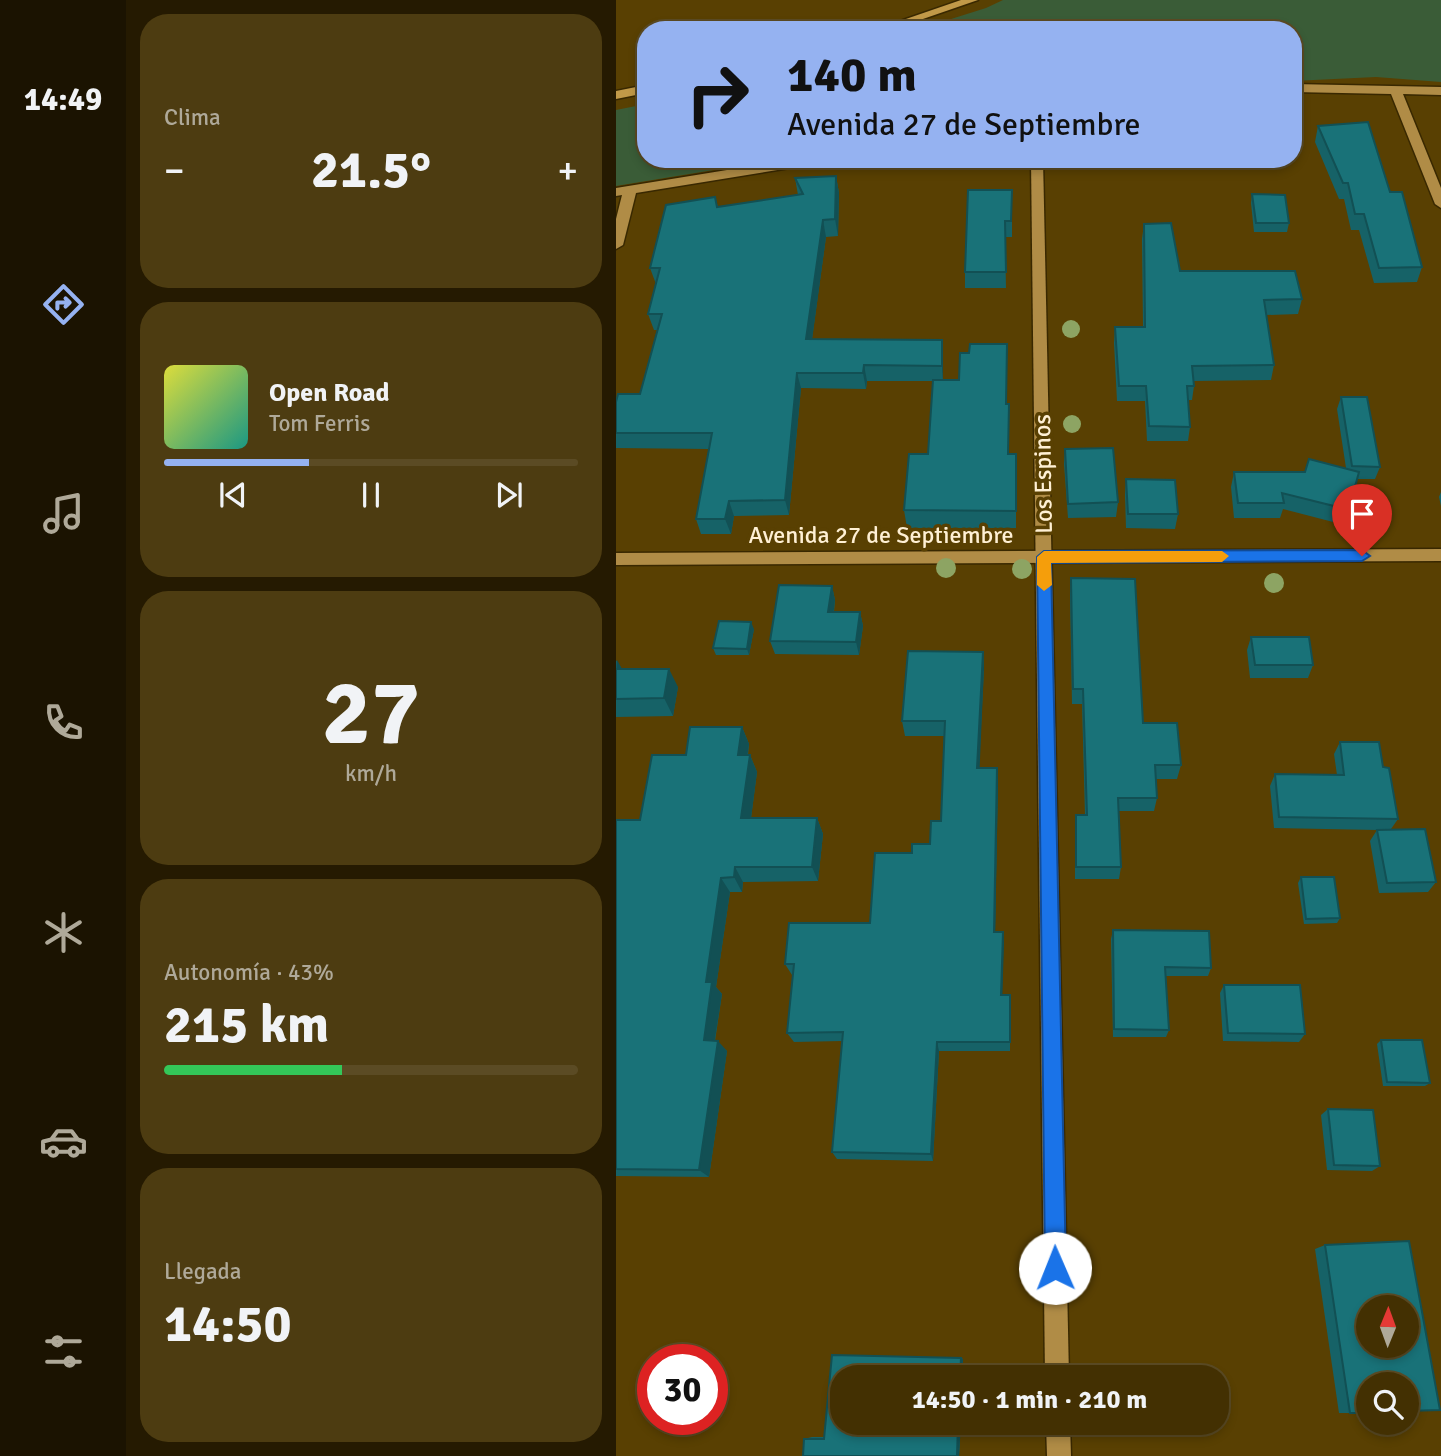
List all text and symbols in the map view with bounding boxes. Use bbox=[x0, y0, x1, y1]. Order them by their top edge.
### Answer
text: 140 m bbox=[787, 45, 917, 105]
icon: right bbox=[672, 49, 763, 140]
text: 14:49 bbox=[24, 80, 102, 119]
text: Clima bbox=[164, 103, 221, 132]
text: Avenida 27 de Septiembre bbox=[787, 105, 1141, 144]
text: 21.5° bbox=[311, 138, 431, 202]
text: − bbox=[164, 147, 185, 194]
text: + bbox=[557, 147, 578, 194]
icon: directions bbox=[39, 280, 88, 329]
text: Open Road bbox=[269, 377, 390, 409]
text: Tom Ferris bbox=[269, 409, 370, 438]
street label: Los Espinos bbox=[1027, 414, 1059, 534]
icon: previous bbox=[214, 476, 252, 514]
icon: pause bbox=[352, 476, 390, 514]
icon: next bbox=[490, 476, 528, 514]
pin bbox=[1332, 484, 1392, 556]
icon: music bbox=[39, 489, 88, 538]
icon: arrive bbox=[1343, 495, 1381, 533]
street label: Avenida 27 de Septiembre bbox=[748, 520, 1014, 550]
text: 27 bbox=[322, 657, 420, 770]
icon: phone bbox=[39, 698, 88, 747]
text: km/h bbox=[345, 759, 397, 788]
icon: climate bbox=[39, 908, 88, 957]
text: Autonomía · 43% bbox=[164, 958, 334, 987]
text: 215 km bbox=[164, 993, 329, 1057]
icon: car bbox=[39, 1117, 88, 1166]
position arrow bbox=[1018, 1231, 1092, 1305]
text: Llegada bbox=[164, 1257, 241, 1286]
text: 14:50 bbox=[164, 1292, 292, 1356]
north arrow bbox=[1356, 1295, 1419, 1358]
map controls bbox=[1356, 1295, 1419, 1435]
icon: filters bbox=[39, 1327, 88, 1376]
speed limit sign: 30 bbox=[637, 1344, 728, 1435]
button: search bbox=[1356, 1372, 1419, 1435]
text: 14:50 · 1 min · 210 m bbox=[912, 1384, 1147, 1416]

